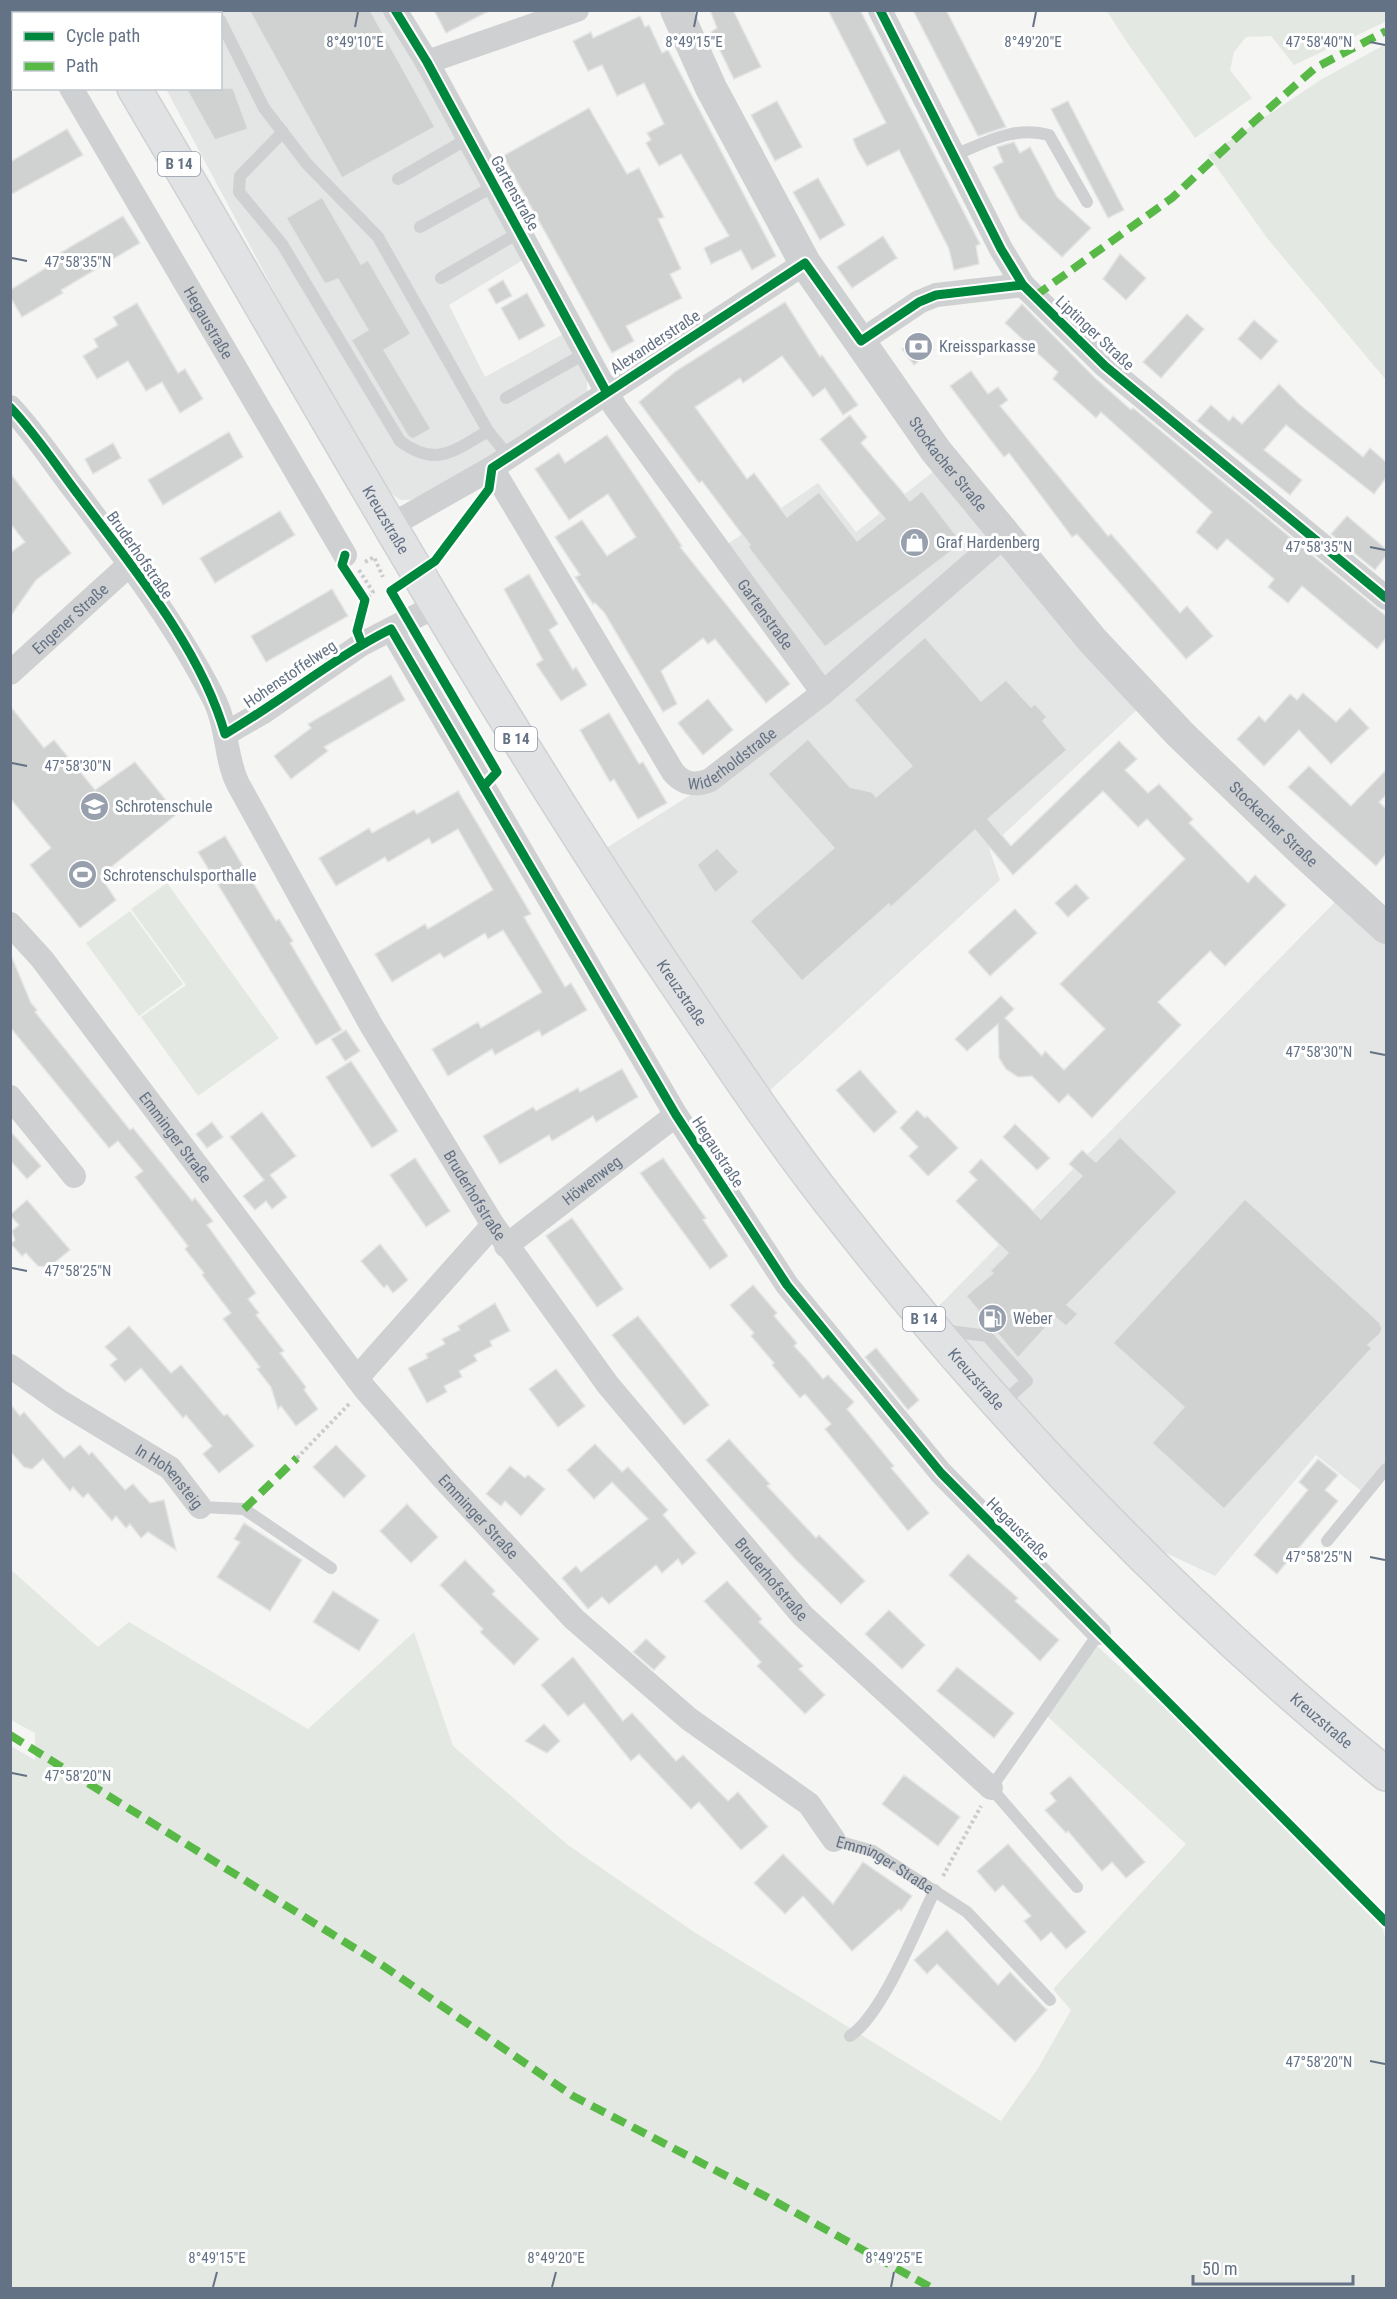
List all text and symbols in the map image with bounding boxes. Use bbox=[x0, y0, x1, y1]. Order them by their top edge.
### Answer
legend bbox=[12, 12, 222, 90]
text: Cycle path bbox=[66, 25, 140, 46]
text: 8°49'10"E bbox=[326, 33, 384, 51]
text: 8°49'15"E bbox=[665, 33, 723, 51]
text: 8°49'20"E bbox=[1004, 33, 1062, 51]
text: 47°58'40"N bbox=[1286, 33, 1352, 51]
text: Path bbox=[66, 55, 99, 76]
road number: B 14 bbox=[158, 152, 200, 176]
street label: Gartenstraße bbox=[487, 152, 543, 234]
text: 47°58'35"N bbox=[45, 253, 111, 271]
street label: Hegaustraße bbox=[180, 283, 237, 362]
street label: Liptinger Straße bbox=[1052, 292, 1138, 374]
street label: Alexanderstraße bbox=[607, 306, 703, 378]
bank icon: Kreissparkasse bbox=[902, 330, 934, 362]
place label: Kreissparkasse bbox=[939, 337, 1036, 356]
street label: Stockacher Straße bbox=[905, 413, 991, 515]
street label: Kreuzstraße bbox=[359, 482, 414, 557]
street label: Bruderhofstraße bbox=[103, 508, 177, 602]
shop icon: Graf Hardenberg bbox=[899, 526, 931, 558]
place label: Graf Hardenberg bbox=[936, 533, 1040, 552]
text: 47°58'35"N bbox=[1286, 538, 1352, 556]
street label: Gartenstraße bbox=[734, 575, 798, 653]
street label: Engener Straße bbox=[28, 579, 112, 658]
street label: Hohenstoffelweg bbox=[240, 636, 340, 712]
street label: Widerholdstraße bbox=[687, 723, 780, 793]
road number: B 14 bbox=[495, 727, 537, 751]
text: 47°58'30"N bbox=[45, 757, 111, 775]
street label: Stockacher Straße bbox=[1225, 777, 1322, 871]
school or university icon: Schrotenschule bbox=[78, 790, 110, 822]
place label: Schrotenschule bbox=[115, 797, 212, 816]
sports icon: Schrotenschulsporthalle bbox=[66, 859, 98, 891]
place label: Schrotenschulsporthalle bbox=[103, 866, 256, 885]
street label: Kreuzstraße bbox=[653, 956, 711, 1029]
text: 47°58'30"N bbox=[1286, 1043, 1352, 1061]
street label: Emminger Straße bbox=[135, 1088, 216, 1186]
street label: Hegaustraße bbox=[688, 1113, 748, 1191]
street label: Bruderhofstraße bbox=[440, 1146, 510, 1244]
street label: Höwenweg bbox=[558, 1151, 625, 1209]
text: 47°58'25"N bbox=[45, 1262, 111, 1280]
fuel station icon: Weber bbox=[976, 1302, 1008, 1334]
road number: B 14 bbox=[903, 1307, 945, 1331]
place label: Weber bbox=[1013, 1309, 1053, 1328]
street label: Kreuzstraße bbox=[944, 1344, 1009, 1414]
street label: In Hohensteig bbox=[132, 1440, 207, 1513]
street label: Emminger Straße bbox=[435, 1470, 523, 1563]
street label: Hegaustraße bbox=[983, 1494, 1053, 1564]
street label: Bruderhofstraße bbox=[731, 1534, 812, 1625]
text: 47°58'25"N bbox=[1286, 1548, 1352, 1566]
street label: Kreuzstraße bbox=[1287, 1688, 1357, 1752]
text: 47°58'20"N bbox=[45, 1767, 111, 1785]
street label: Emminger Straße bbox=[834, 1832, 938, 1897]
text: 47°58'20"N bbox=[1286, 2053, 1352, 2071]
scale bar bbox=[1193, 2248, 1354, 2286]
text: 8°49'15"E bbox=[188, 2249, 246, 2267]
text: 8°49'20"E bbox=[527, 2249, 585, 2267]
text: 8°49'25"E bbox=[865, 2249, 923, 2267]
text: 50 m bbox=[1202, 2258, 1237, 2279]

